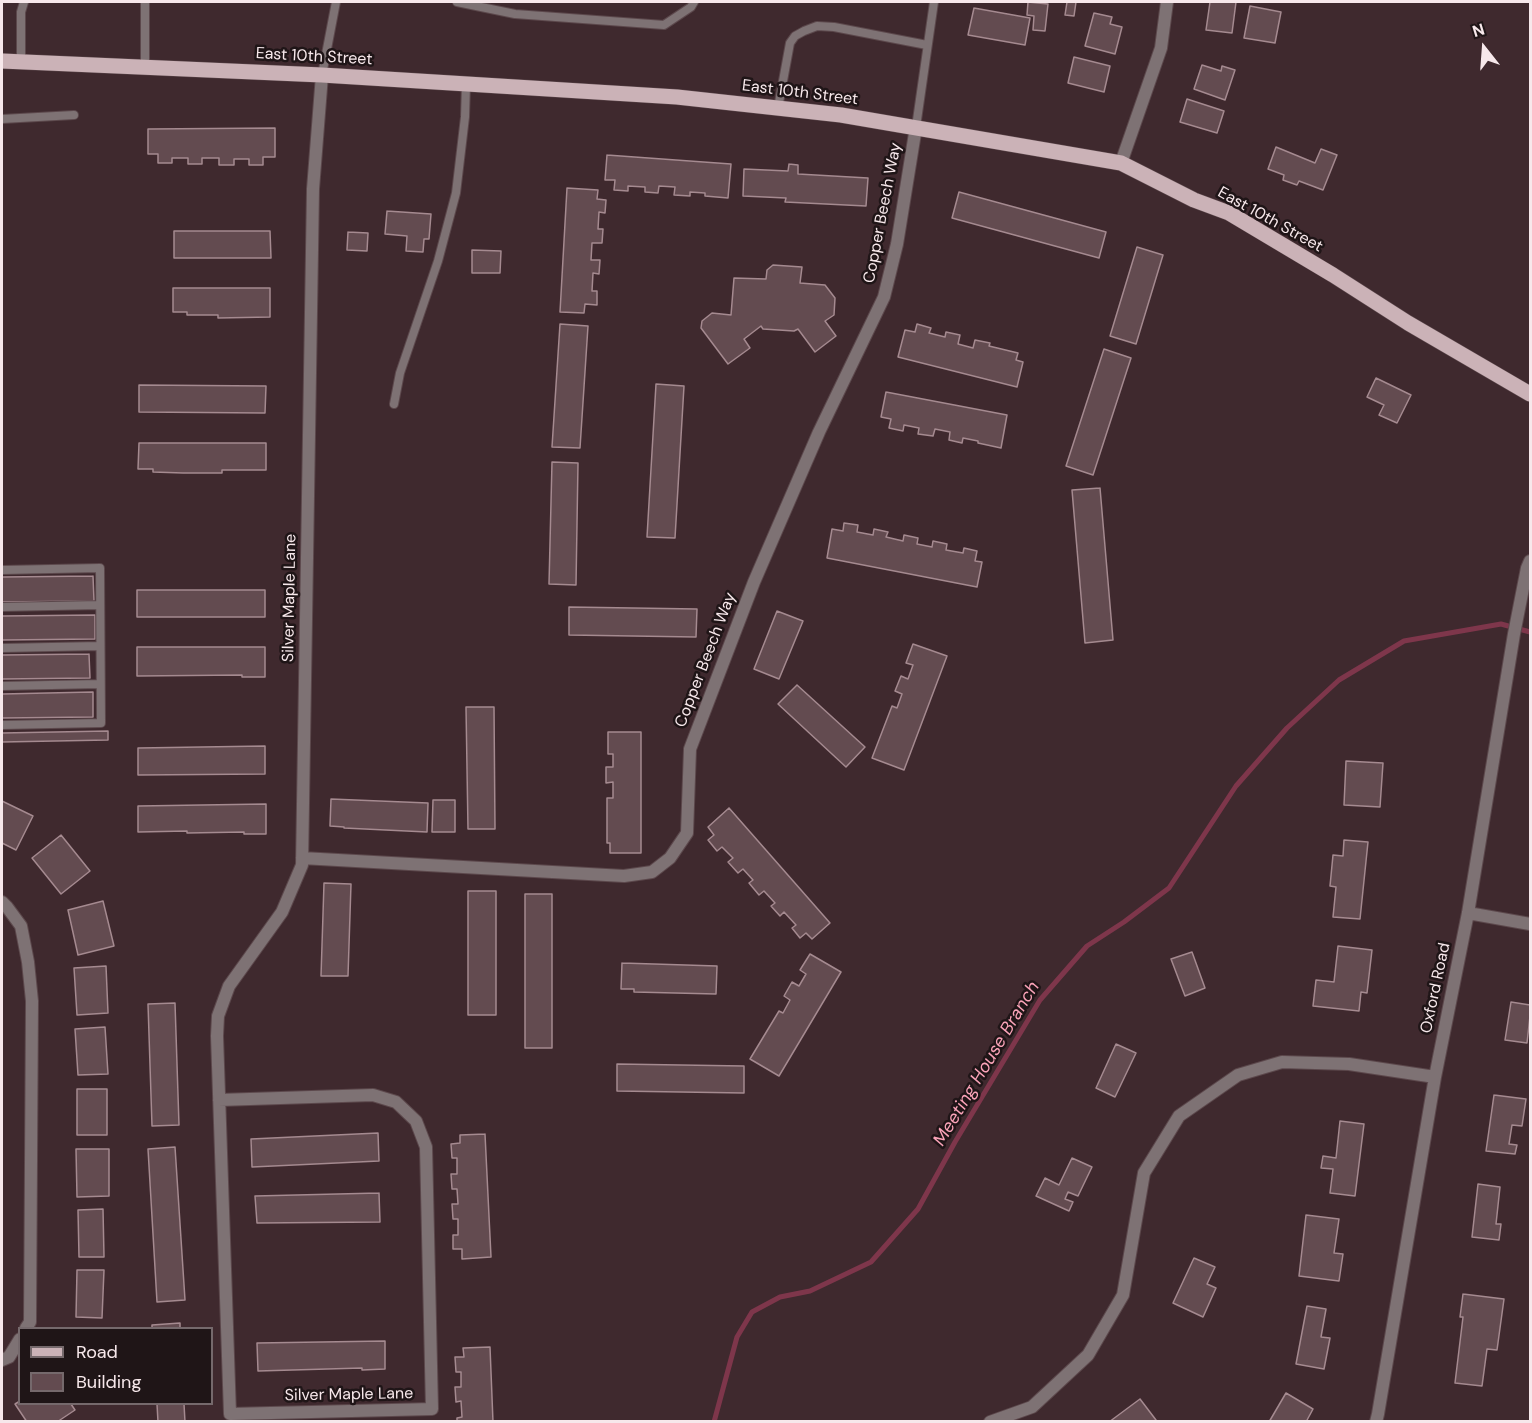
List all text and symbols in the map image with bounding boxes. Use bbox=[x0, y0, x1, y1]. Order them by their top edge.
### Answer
north arrow bbox=[1454, 18, 1514, 78]
text: N bbox=[1470, 19, 1487, 42]
street label: East 10th Street bbox=[255, 44, 373, 70]
street label: East 10th Street bbox=[741, 76, 859, 110]
street label: Copper Beech Way bbox=[860, 141, 906, 285]
street label: East 10th Street bbox=[1214, 183, 1326, 257]
street label: Silver Maple Lane bbox=[279, 534, 301, 662]
street label: Copper Beech Way bbox=[671, 590, 741, 730]
street label: Oxford Road bbox=[1417, 941, 1455, 1035]
water label: Meeting House Branch bbox=[929, 978, 1045, 1150]
legend bbox=[18, 1327, 213, 1405]
text: Road bbox=[76, 1340, 118, 1364]
text: Building bbox=[76, 1370, 141, 1394]
street label: Silver Maple Lane bbox=[285, 1384, 413, 1406]

